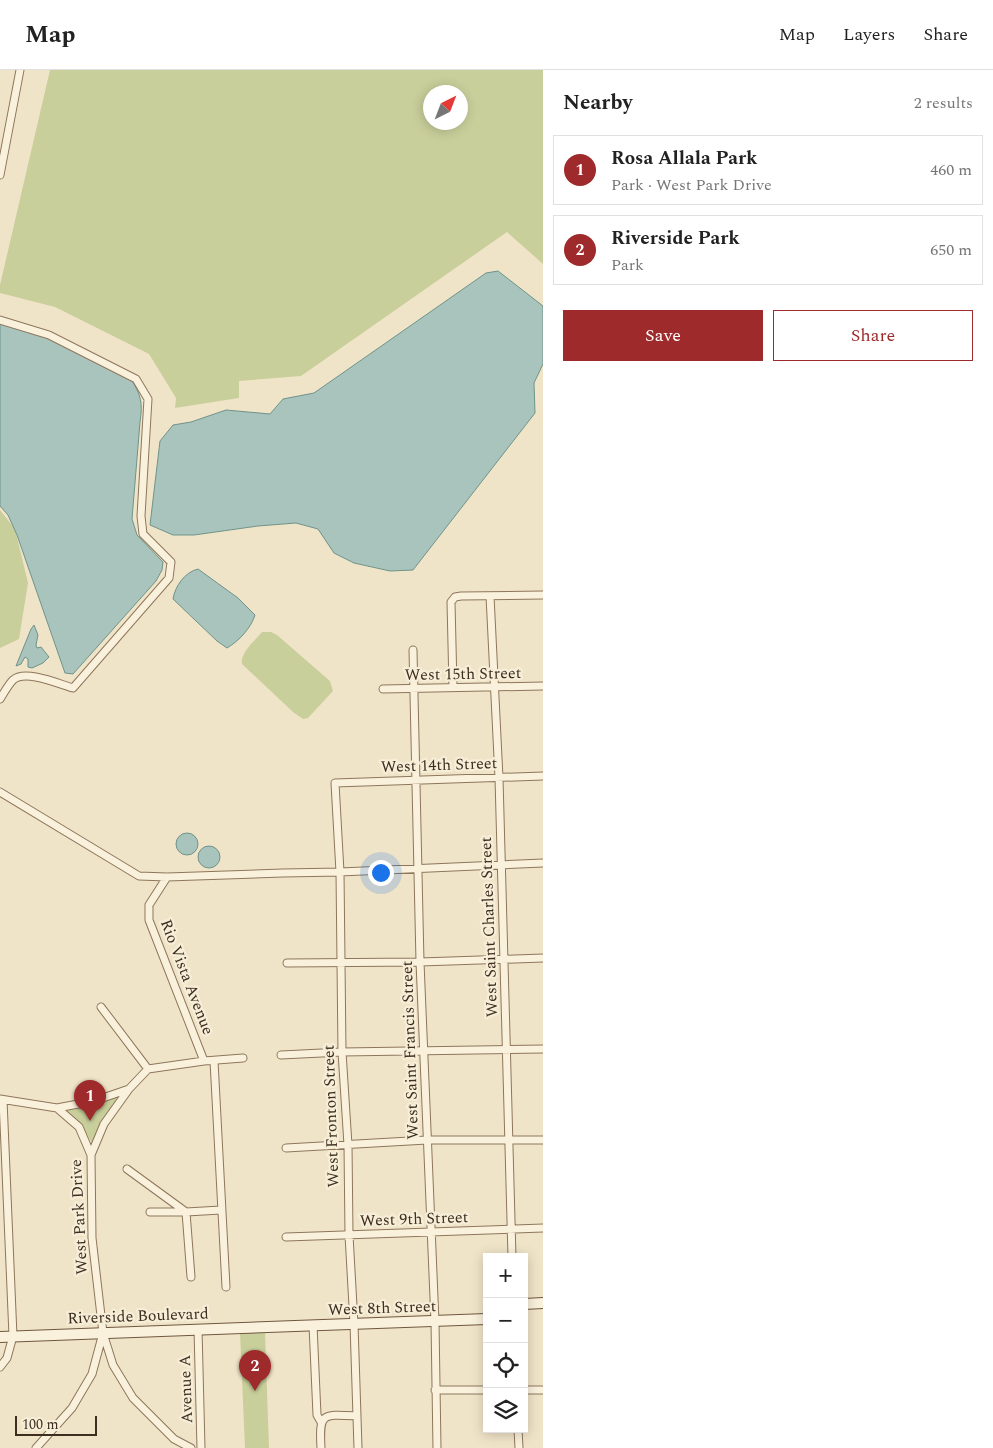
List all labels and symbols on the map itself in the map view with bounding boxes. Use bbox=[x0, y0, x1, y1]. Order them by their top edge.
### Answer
north arrow bbox=[423, 85, 468, 130]
street label: West 15th Street bbox=[405, 661, 522, 687]
street label: West 14th Street bbox=[380, 751, 498, 779]
street label: West Saint Charles Street bbox=[474, 836, 504, 1018]
your location bbox=[368, 860, 394, 886]
street label: Rio Vista Avenue bbox=[154, 916, 220, 1038]
street label: West Saint Francis Street bbox=[395, 960, 425, 1140]
street label: West Fronton Street bbox=[317, 1044, 345, 1188]
pin: 1 bbox=[74, 1080, 106, 1121]
street label: West Park Drive bbox=[64, 1159, 94, 1275]
street label: West 9th Street bbox=[359, 1205, 469, 1233]
street label: West 8th Street bbox=[327, 1294, 437, 1322]
street label: Riverside Boulevard bbox=[67, 1302, 209, 1330]
pin: 2 bbox=[239, 1350, 271, 1391]
street label: Avenue A bbox=[173, 1354, 199, 1424]
scale bar bbox=[15, 1413, 98, 1436]

